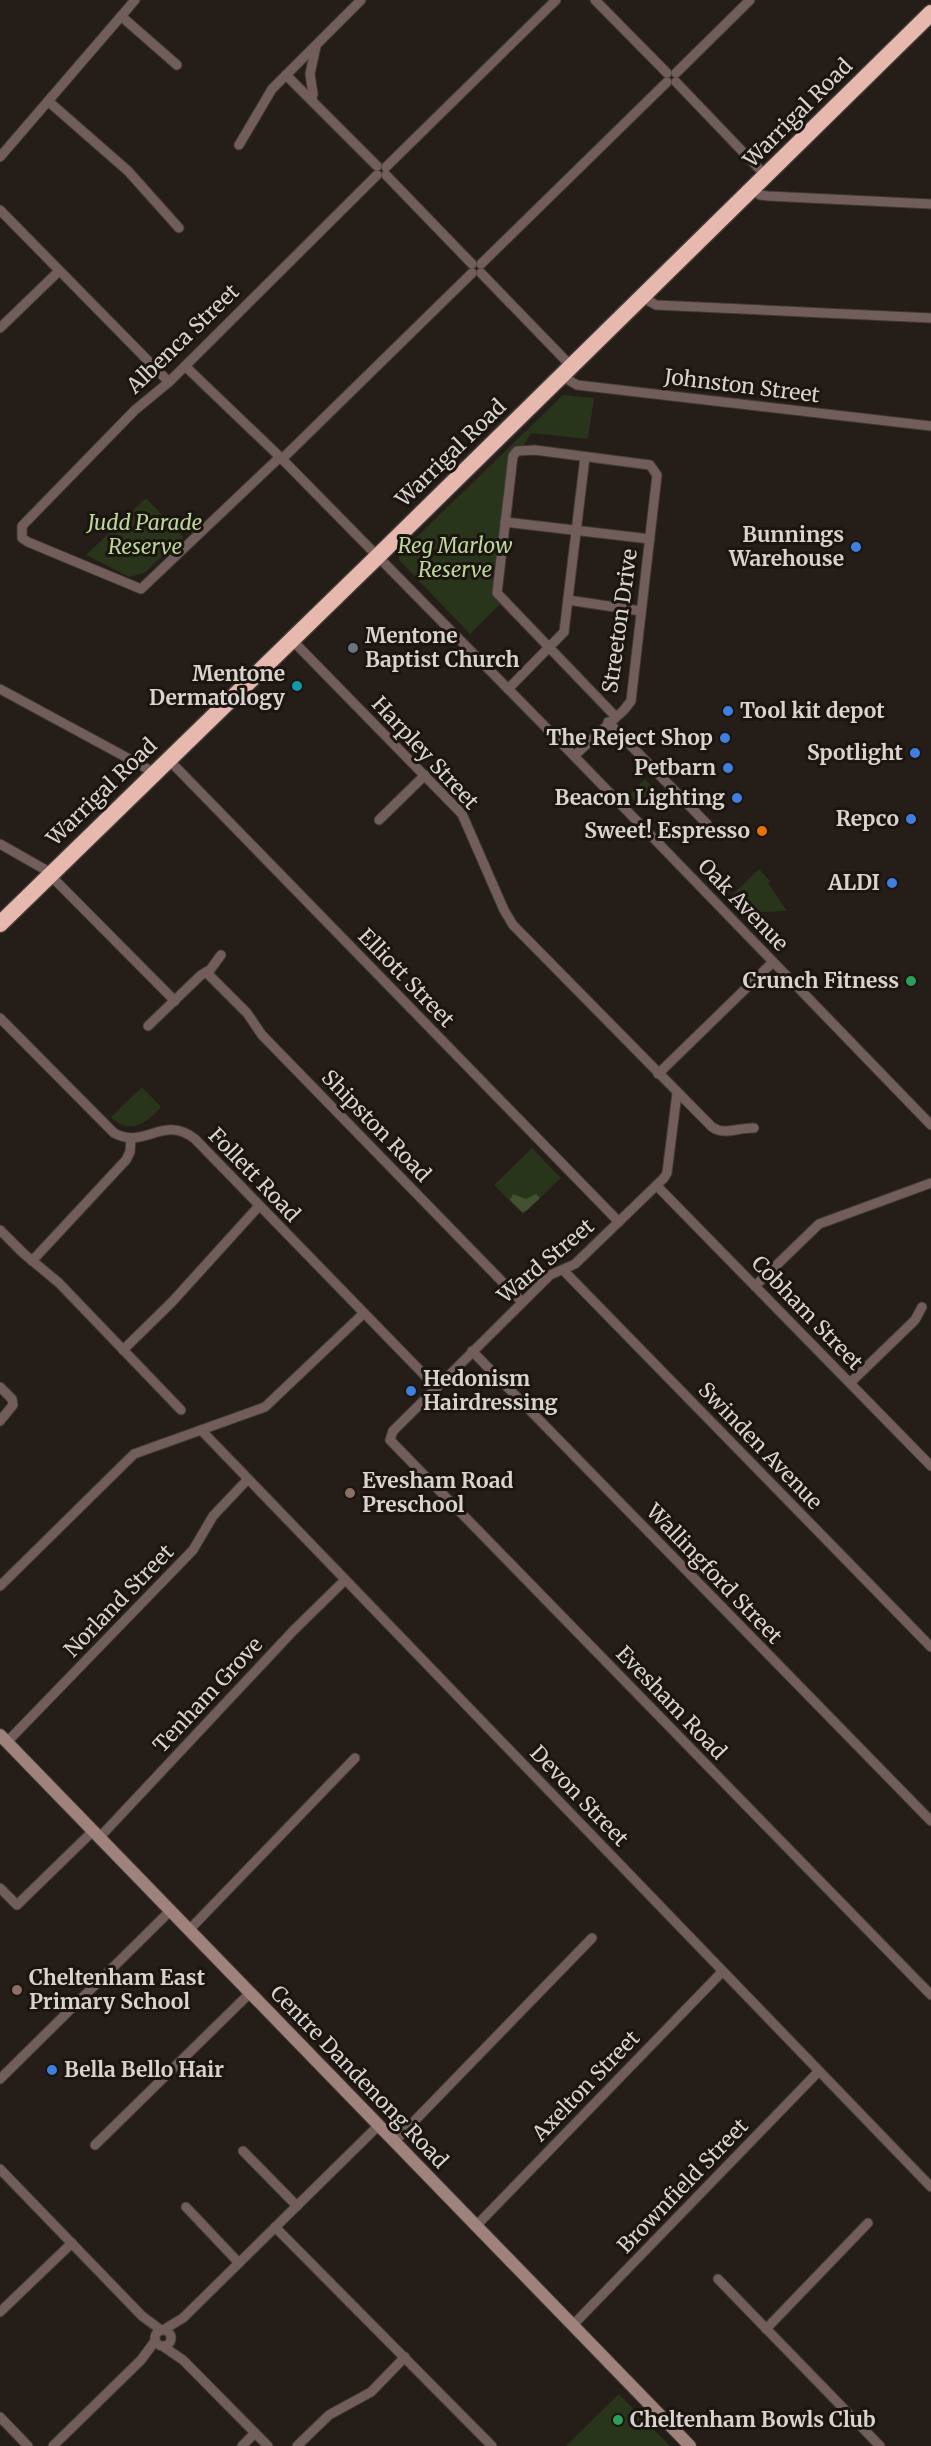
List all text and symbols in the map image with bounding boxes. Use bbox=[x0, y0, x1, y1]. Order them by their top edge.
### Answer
street label: Warrigal Road bbox=[737, 52, 858, 174]
street label: Albenca Street bbox=[120, 278, 245, 400]
street label: Johnston Street bbox=[662, 362, 821, 408]
street label: Warrigal Road bbox=[389, 393, 512, 513]
park label: Judd Parade Reserve bbox=[86, 509, 202, 560]
place label: Bunnings Warehouse bbox=[728, 521, 844, 572]
park label: Reg Marlow Reserve bbox=[398, 532, 512, 583]
marker: Bunnings Warehouse bbox=[849, 540, 863, 554]
street label: Streeton Drive bbox=[596, 547, 643, 695]
place label: Mentone Baptist Church bbox=[365, 622, 520, 673]
marker: Mentone Baptist Church bbox=[346, 641, 360, 655]
place label: Mentone Dermatology bbox=[149, 660, 286, 711]
marker: Mentone Dermatology bbox=[290, 679, 304, 693]
street label: Harpley Street bbox=[366, 690, 485, 815]
place label: Tool kit depot bbox=[740, 697, 885, 724]
marker: Tool kit depot bbox=[721, 704, 735, 718]
place label: The Reject Shop bbox=[546, 724, 713, 751]
marker: The Reject Shop bbox=[718, 731, 732, 745]
street label: Warrigal Road bbox=[40, 732, 163, 852]
place label: Spotlight bbox=[807, 739, 904, 766]
marker: Spotlight bbox=[908, 746, 922, 760]
place label: Petbarn bbox=[634, 754, 716, 781]
marker: Petbarn bbox=[721, 761, 735, 775]
place label: Beacon Lighting bbox=[555, 784, 725, 811]
marker: Beacon Lighting bbox=[730, 791, 744, 805]
place label: Repco bbox=[836, 805, 899, 832]
marker: Repco bbox=[904, 812, 918, 826]
place label: Sweet! Espresso bbox=[584, 817, 750, 844]
marker: Sweet! Espresso bbox=[755, 824, 769, 838]
street label: Oak Avenue bbox=[693, 853, 794, 957]
place label: ALDI bbox=[827, 869, 880, 896]
marker: ALDI bbox=[885, 876, 899, 890]
street label: Elliott Street bbox=[353, 923, 460, 1033]
place label: Crunch Fitness bbox=[743, 967, 899, 994]
marker: Crunch Fitness bbox=[904, 974, 918, 988]
street label: Shipston Road bbox=[316, 1064, 437, 1188]
street label: Follett Road bbox=[203, 1122, 306, 1228]
street label: Ward Street bbox=[491, 1212, 599, 1309]
street label: Cobham Street bbox=[746, 1250, 869, 1376]
place label: Hedonism Hairdressing bbox=[423, 1365, 558, 1416]
street label: Swinden Avenue bbox=[693, 1376, 828, 1515]
marker: Hedonism Hairdressing bbox=[404, 1384, 418, 1398]
place label: Evesham Road Preschool bbox=[362, 1467, 514, 1518]
marker: Evesham Road Preschool bbox=[343, 1486, 357, 1500]
street label: Wallingford Street bbox=[640, 1497, 788, 1649]
street label: Norland Street bbox=[58, 1539, 179, 1663]
street label: Tenham Grove bbox=[147, 1631, 268, 1758]
street label: Evesham Road bbox=[610, 1640, 733, 1765]
street label: Devon Street bbox=[524, 1739, 634, 1852]
place label: Cheltenham East Primary School bbox=[29, 1964, 206, 2015]
street label: Centre Dandenong Road bbox=[265, 1979, 454, 2174]
marker: Cheltenham East Primary School bbox=[10, 1983, 24, 1997]
street label: Axelton Street bbox=[525, 2025, 645, 2147]
place label: Bella Bello Hair bbox=[64, 2056, 224, 2083]
marker: Bella Bello Hair bbox=[45, 2063, 59, 2077]
street label: Brownfield Street bbox=[611, 2113, 754, 2259]
place label: Cheltenham Bowls Club bbox=[630, 2406, 876, 2433]
marker: Cheltenham Bowls Club bbox=[611, 2413, 625, 2427]

